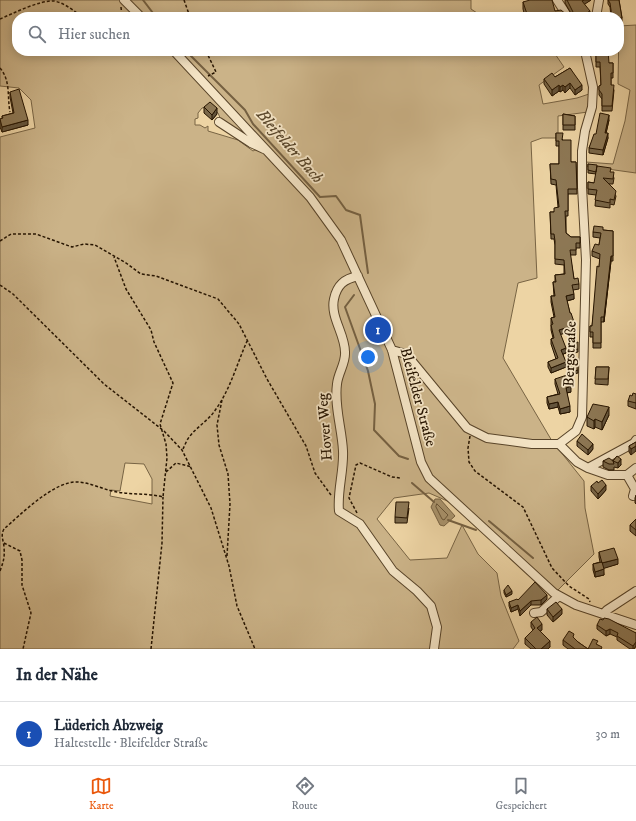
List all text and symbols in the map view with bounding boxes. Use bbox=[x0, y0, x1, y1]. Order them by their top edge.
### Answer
search box bbox=[12, 12, 624, 56]
icon: search bbox=[26, 23, 48, 45]
text: Hier suchen bbox=[58, 25, 130, 44]
water label: Bleifelder Bach bbox=[252, 104, 328, 187]
pin: 1 bbox=[365, 315, 391, 345]
street label: Bergstraße bbox=[559, 321, 581, 387]
street label: Bleifelder Straße bbox=[396, 345, 440, 449]
your location bbox=[358, 347, 378, 367]
street label: Hover Weg bbox=[313, 392, 337, 461]
text: In der Nähe bbox=[16, 664, 98, 686]
text: Lüderich Abzweig bbox=[54, 716, 163, 735]
text: 1 bbox=[27, 726, 31, 742]
text: 30 m bbox=[596, 726, 620, 742]
text: Haltestelle · Bleifelder Straße bbox=[54, 735, 208, 751]
tab: Karte bbox=[89, 775, 114, 813]
tab: Route bbox=[292, 775, 318, 813]
tab: Gespeichert bbox=[496, 775, 547, 813]

